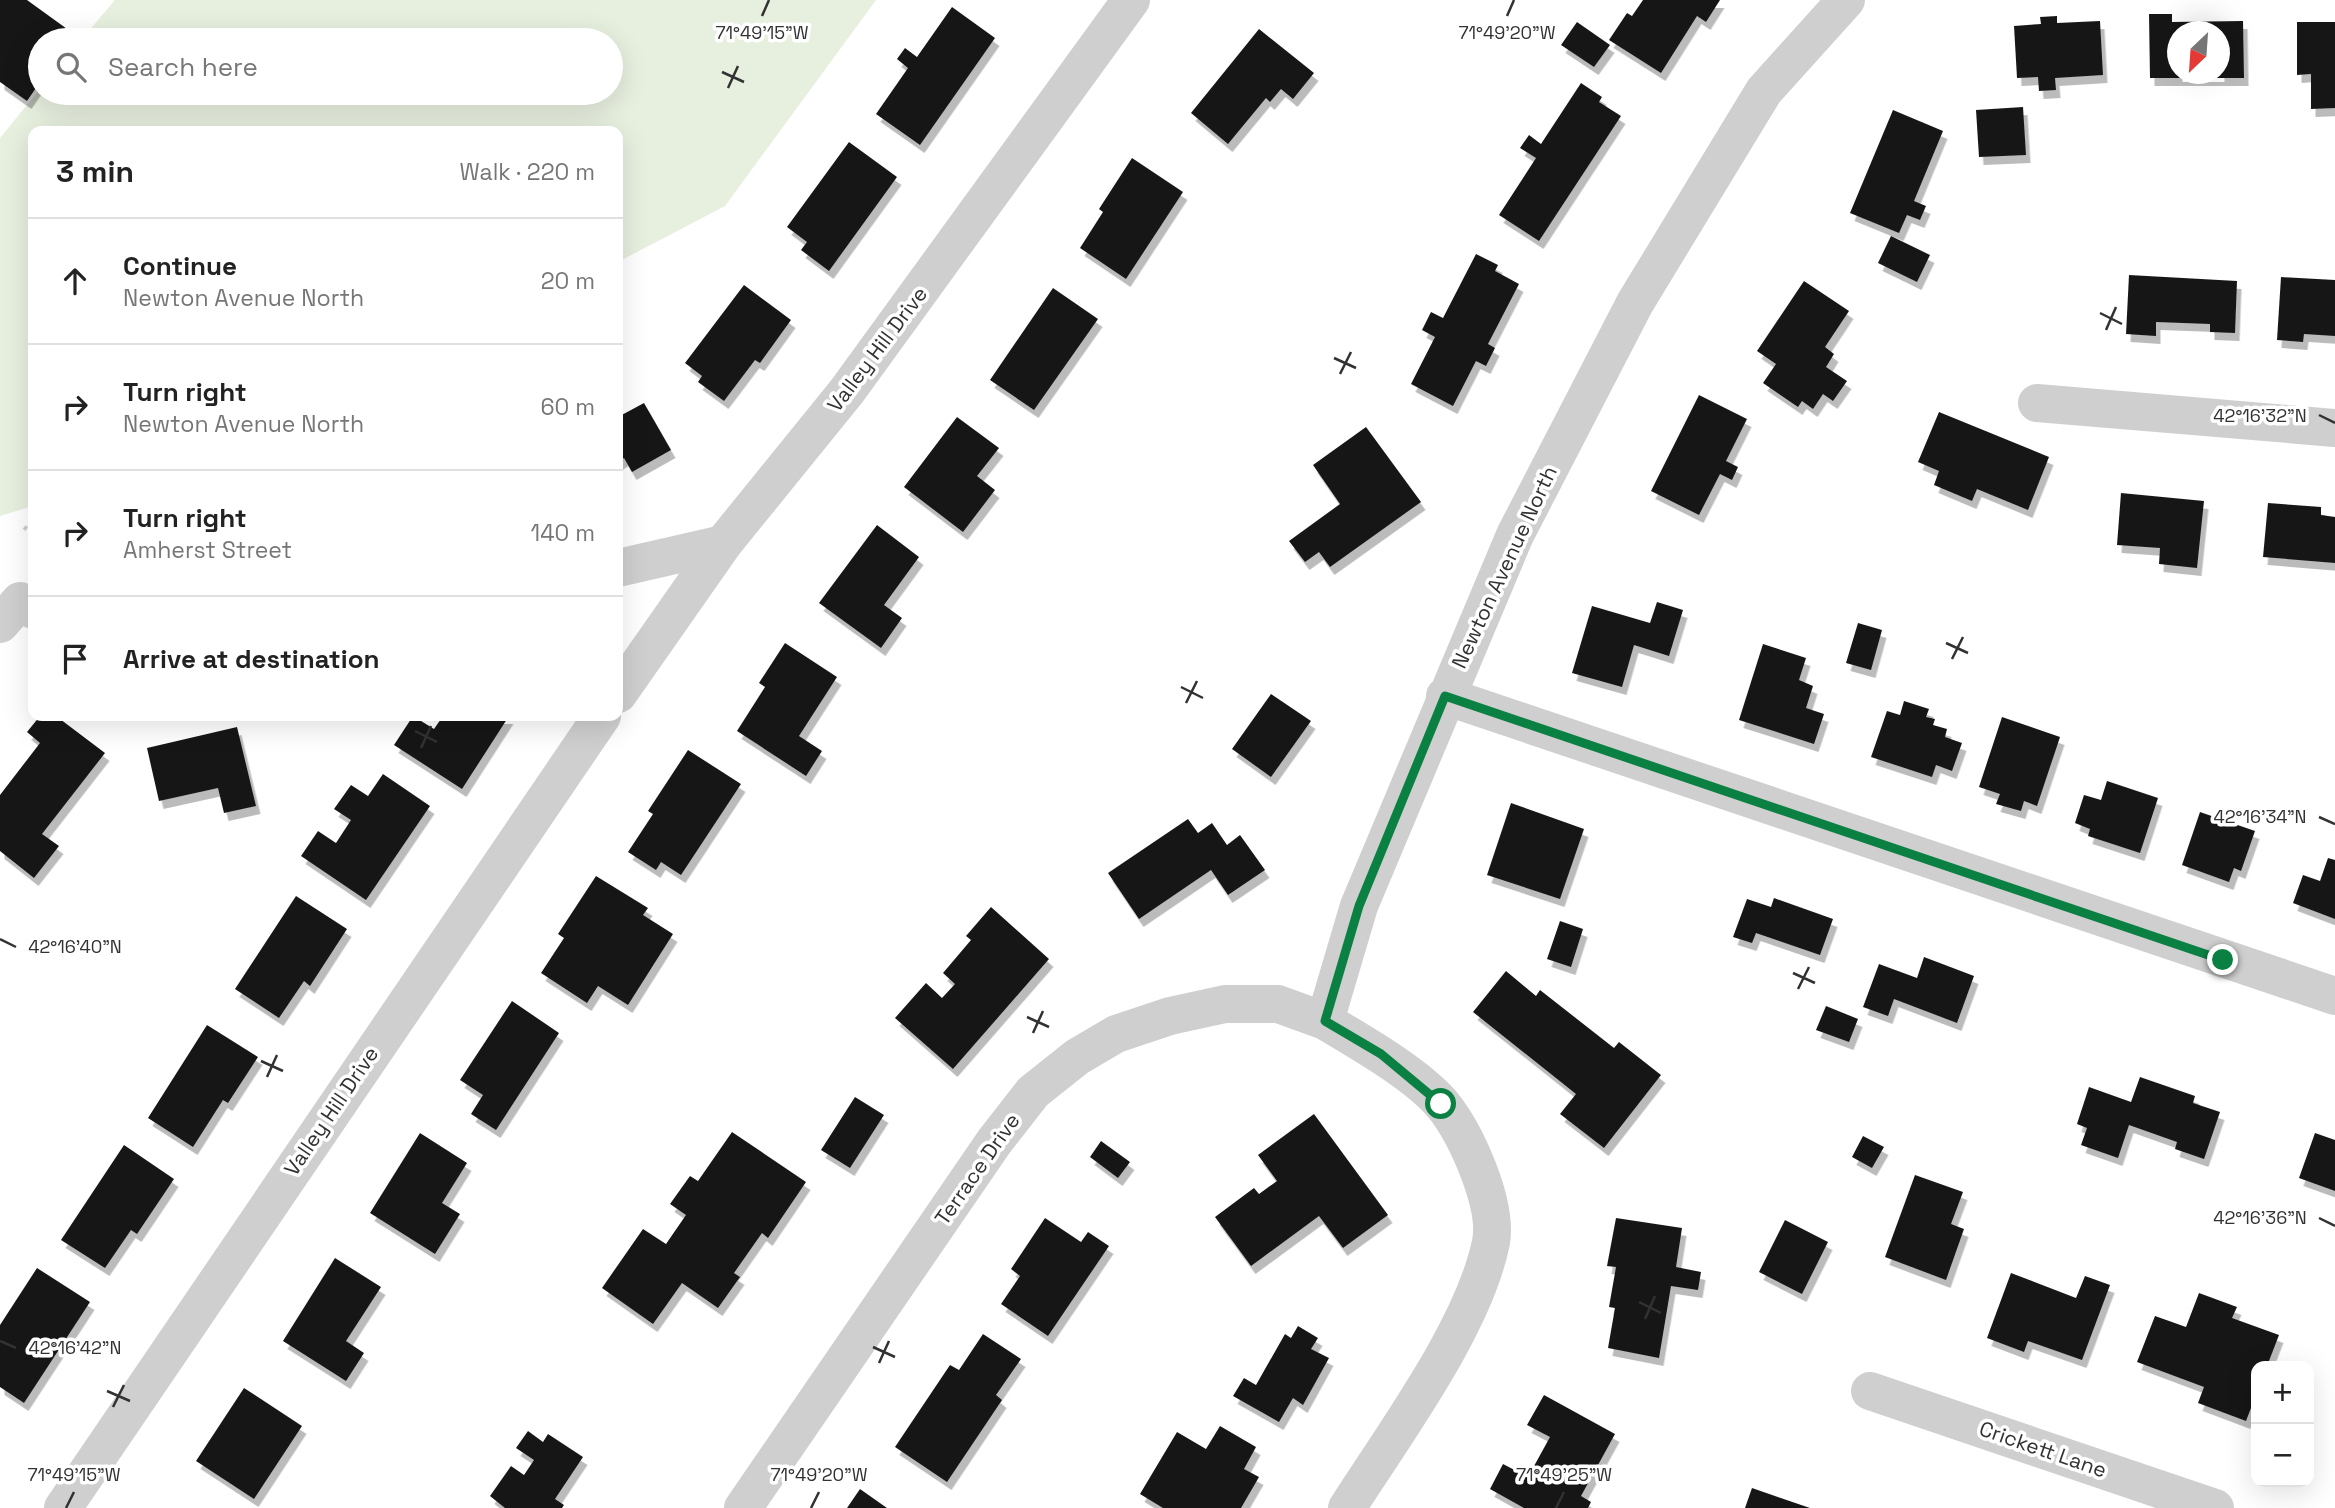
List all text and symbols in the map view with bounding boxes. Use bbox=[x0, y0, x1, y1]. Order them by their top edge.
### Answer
text: 71°49'15"W bbox=[716, 21, 809, 44]
text: 71°49'20"W bbox=[1459, 21, 1556, 44]
north arrow bbox=[2167, 21, 2230, 84]
search box bbox=[28, 28, 623, 105]
icon: search bbox=[52, 48, 90, 86]
text: Search here bbox=[108, 50, 258, 84]
text: 3 min bbox=[56, 152, 134, 191]
text: Walk · 220 m bbox=[460, 157, 595, 187]
text: Continue bbox=[123, 249, 237, 283]
icon: ahead bbox=[56, 262, 94, 300]
text: 20 m bbox=[541, 266, 595, 296]
street label: Valley Hill Drive bbox=[821, 281, 933, 417]
text: Newton Avenue North bbox=[123, 283, 364, 313]
text: Turn right bbox=[123, 375, 247, 409]
icon: right bbox=[56, 388, 94, 426]
text: 60 m bbox=[540, 392, 595, 422]
text: 42°16'32"N bbox=[2213, 404, 2307, 427]
text: Newton Avenue North bbox=[123, 409, 364, 439]
street label: Newton Avenue North bbox=[1445, 462, 1563, 672]
text: Turn right bbox=[123, 501, 247, 535]
icon: right bbox=[56, 514, 94, 552]
text: 140 m bbox=[531, 518, 595, 548]
text: Amherst Street bbox=[123, 535, 292, 565]
icon: arrive bbox=[56, 640, 94, 678]
text: Arrive at destination bbox=[123, 642, 380, 676]
text: 42°16'34"N bbox=[2213, 805, 2307, 828]
text: 42°16'40"N bbox=[28, 935, 122, 958]
route end bbox=[2207, 944, 2238, 975]
street label: Valley Hill Drive bbox=[278, 1041, 384, 1181]
route start bbox=[1425, 1088, 1456, 1119]
street label: Terrace Drive bbox=[928, 1108, 1026, 1230]
text: 42°16'36"N bbox=[2213, 1206, 2307, 1229]
text: 42°16'42"N bbox=[29, 1336, 121, 1359]
map controls bbox=[2251, 1361, 2314, 1487]
button: + bbox=[2251, 1361, 2314, 1424]
street label: Crickett Lane bbox=[1976, 1415, 2110, 1483]
button: − bbox=[2251, 1424, 2314, 1487]
text: 71°49'15"W bbox=[28, 1463, 121, 1486]
text: 71°49'20"W bbox=[771, 1463, 868, 1486]
text: 71°49'25"W bbox=[1516, 1463, 1612, 1486]

